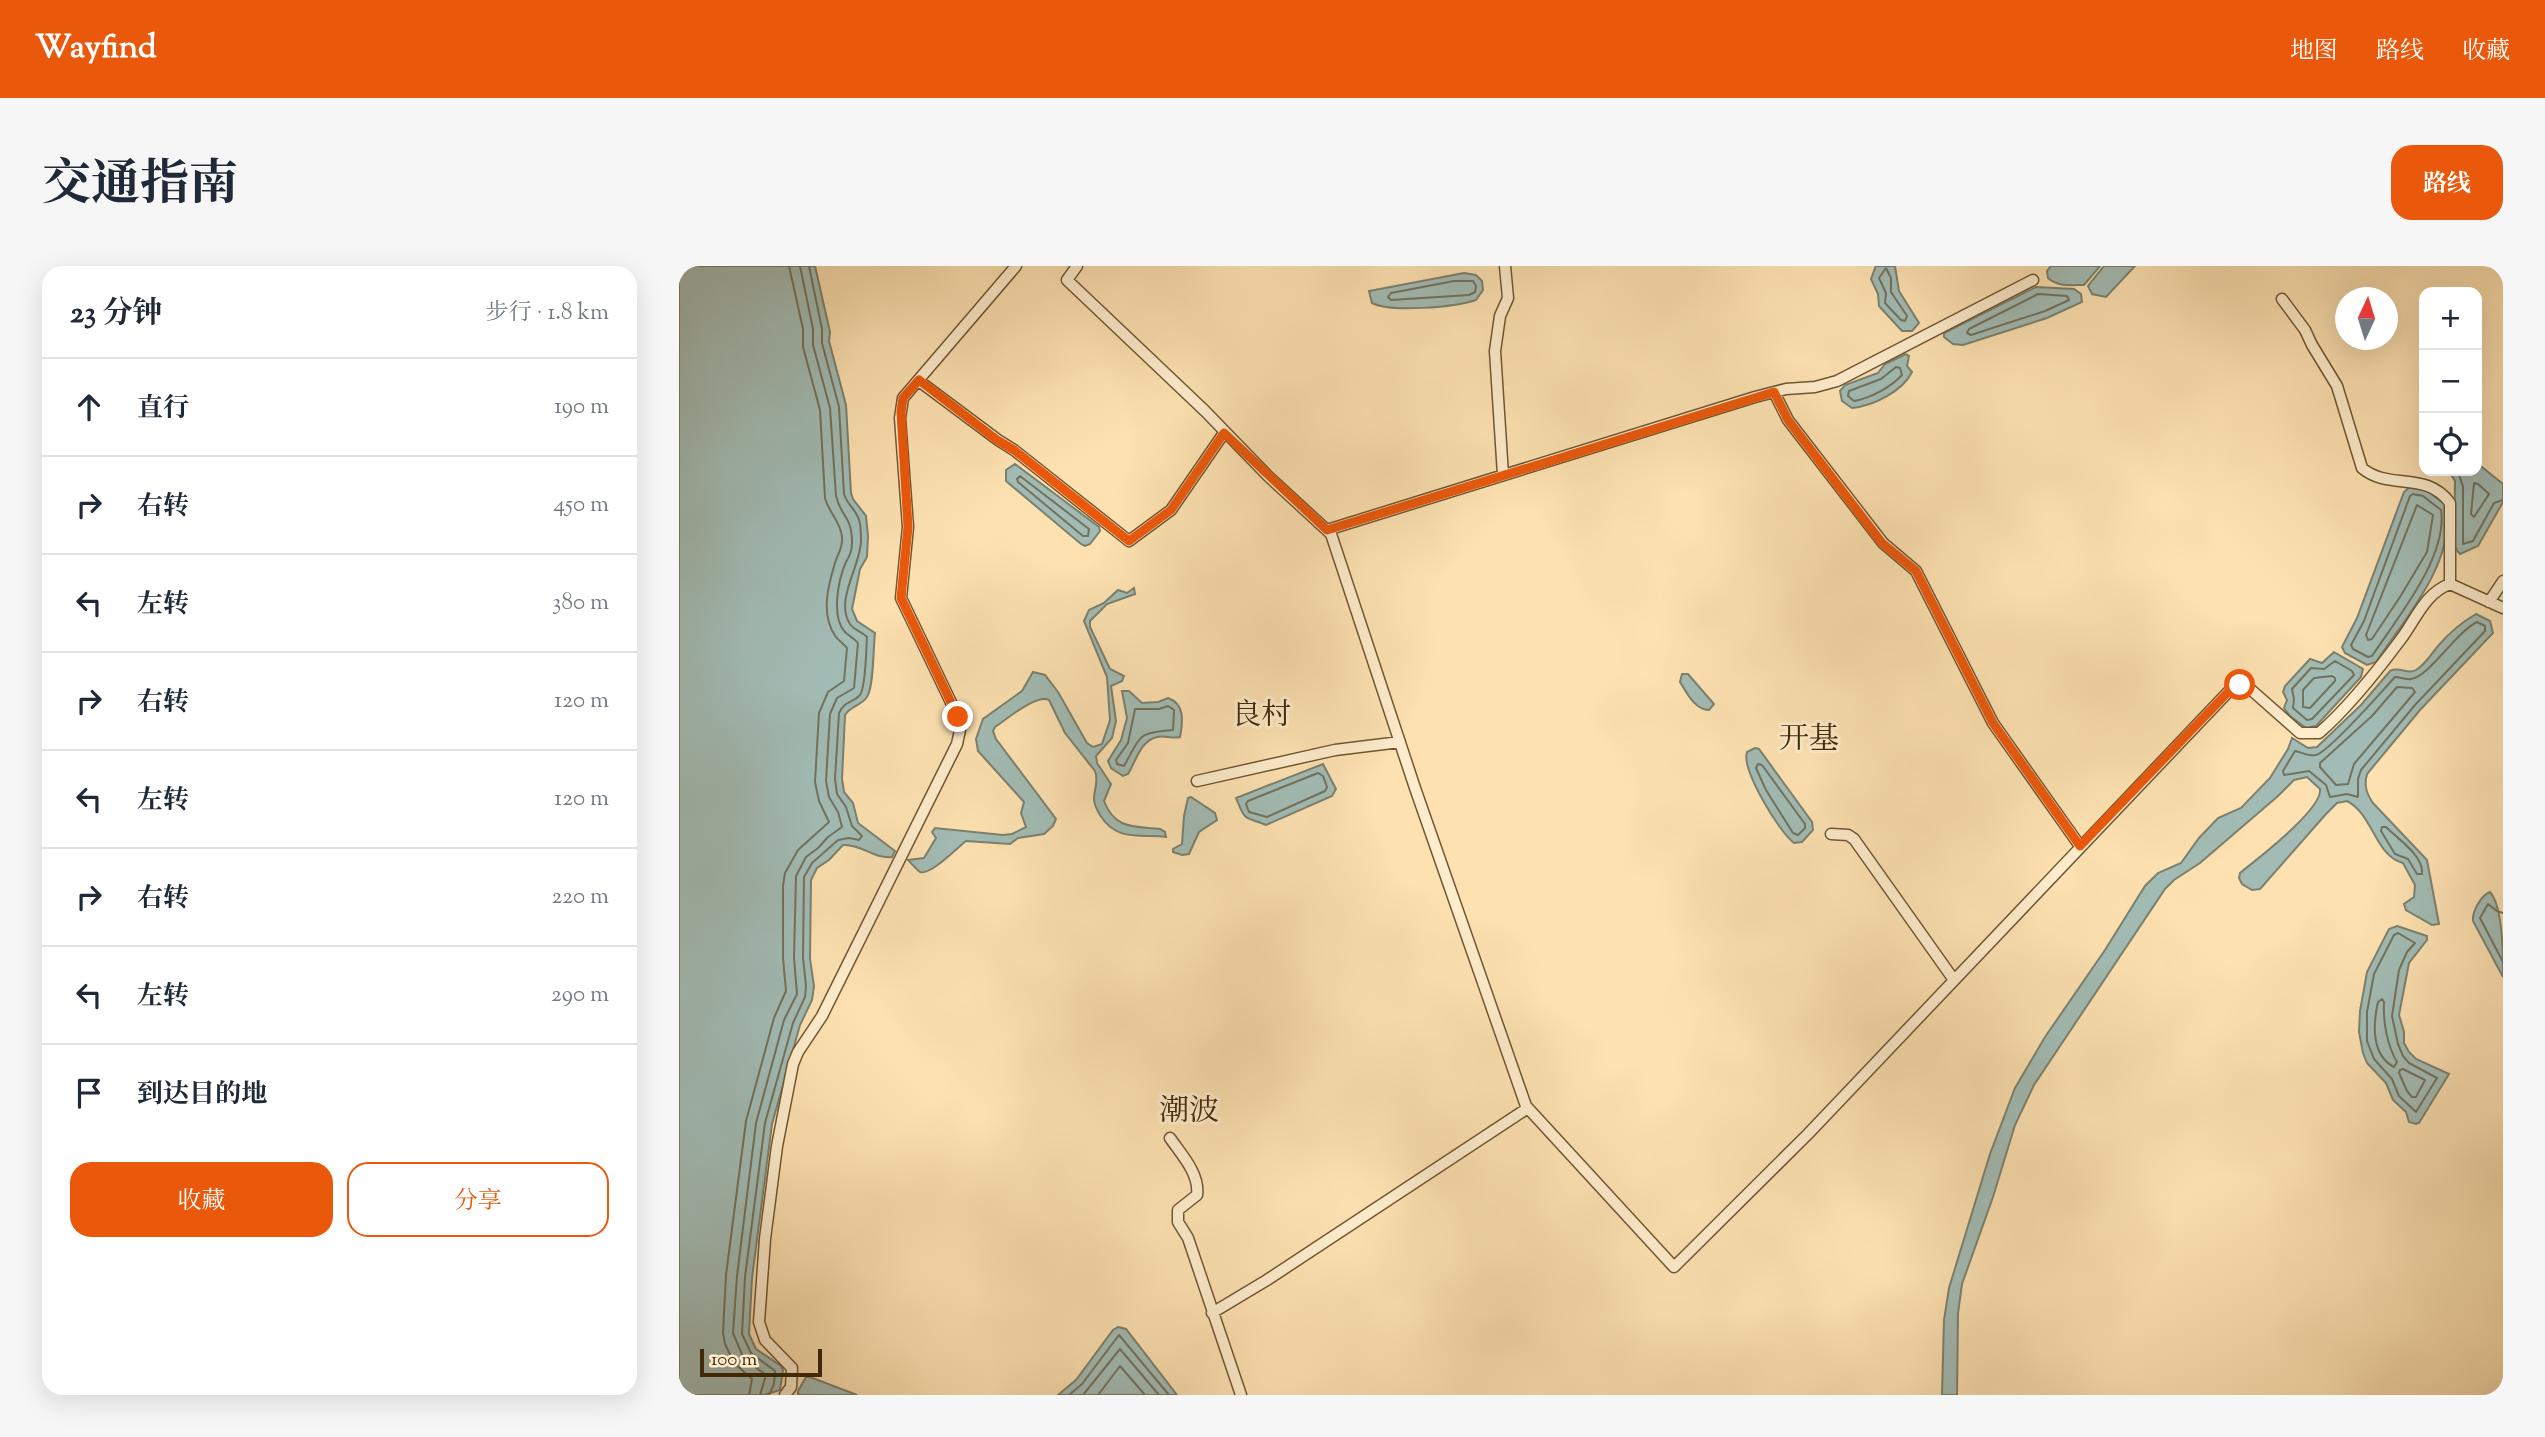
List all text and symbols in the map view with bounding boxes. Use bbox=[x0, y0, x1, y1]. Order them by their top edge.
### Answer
text: Wayfind bbox=[35, 25, 157, 73]
text: 地图 bbox=[2290, 35, 2338, 69]
text: 路线 bbox=[2376, 35, 2424, 69]
text: 收藏 bbox=[2462, 35, 2510, 69]
button: 路线 bbox=[2391, 145, 2503, 220]
text: 交通指南 bbox=[42, 152, 238, 222]
north arrow bbox=[2335, 287, 2398, 350]
map controls bbox=[2419, 287, 2482, 476]
button: + bbox=[2419, 287, 2482, 350]
text: 23 分钟 bbox=[70, 293, 163, 336]
text: 步行 · 1.8 km bbox=[486, 297, 609, 330]
button: − bbox=[2419, 350, 2482, 413]
icon: ahead bbox=[70, 388, 108, 426]
text: 直行 bbox=[137, 391, 189, 428]
text: 190 m bbox=[554, 391, 609, 424]
button: locate bbox=[2419, 413, 2482, 476]
icon: right bbox=[70, 486, 108, 524]
text: 右转 bbox=[137, 489, 189, 526]
text: 450 m bbox=[553, 489, 609, 522]
icon: left bbox=[70, 584, 108, 622]
text: 左转 bbox=[137, 587, 189, 624]
text: 380 m bbox=[552, 587, 609, 620]
route start bbox=[2224, 669, 2255, 700]
icon: right bbox=[70, 682, 108, 720]
text: 右转 bbox=[137, 685, 189, 722]
text: 120 m bbox=[554, 685, 609, 718]
district label: 良村 bbox=[1231, 695, 1291, 738]
route end bbox=[942, 701, 973, 732]
district label: 开基 bbox=[1779, 719, 1839, 762]
icon: left bbox=[70, 780, 108, 818]
text: 左转 bbox=[137, 783, 189, 820]
text: 120 m bbox=[554, 783, 609, 816]
icon: right bbox=[70, 878, 108, 916]
text: 右转 bbox=[137, 881, 189, 918]
text: 220 m bbox=[551, 881, 609, 914]
icon: left bbox=[70, 976, 108, 1014]
text: 左转 bbox=[137, 979, 189, 1016]
text: 290 m bbox=[551, 979, 609, 1012]
icon: arrive bbox=[70, 1074, 108, 1112]
text: 到达目的地 bbox=[137, 1077, 267, 1114]
district label: 潮波 bbox=[1159, 1091, 1219, 1134]
button: 收藏 bbox=[70, 1162, 333, 1237]
button: 分享 bbox=[347, 1162, 609, 1237]
scale bar bbox=[700, 1346, 823, 1378]
text: 100 m bbox=[711, 1347, 757, 1374]

